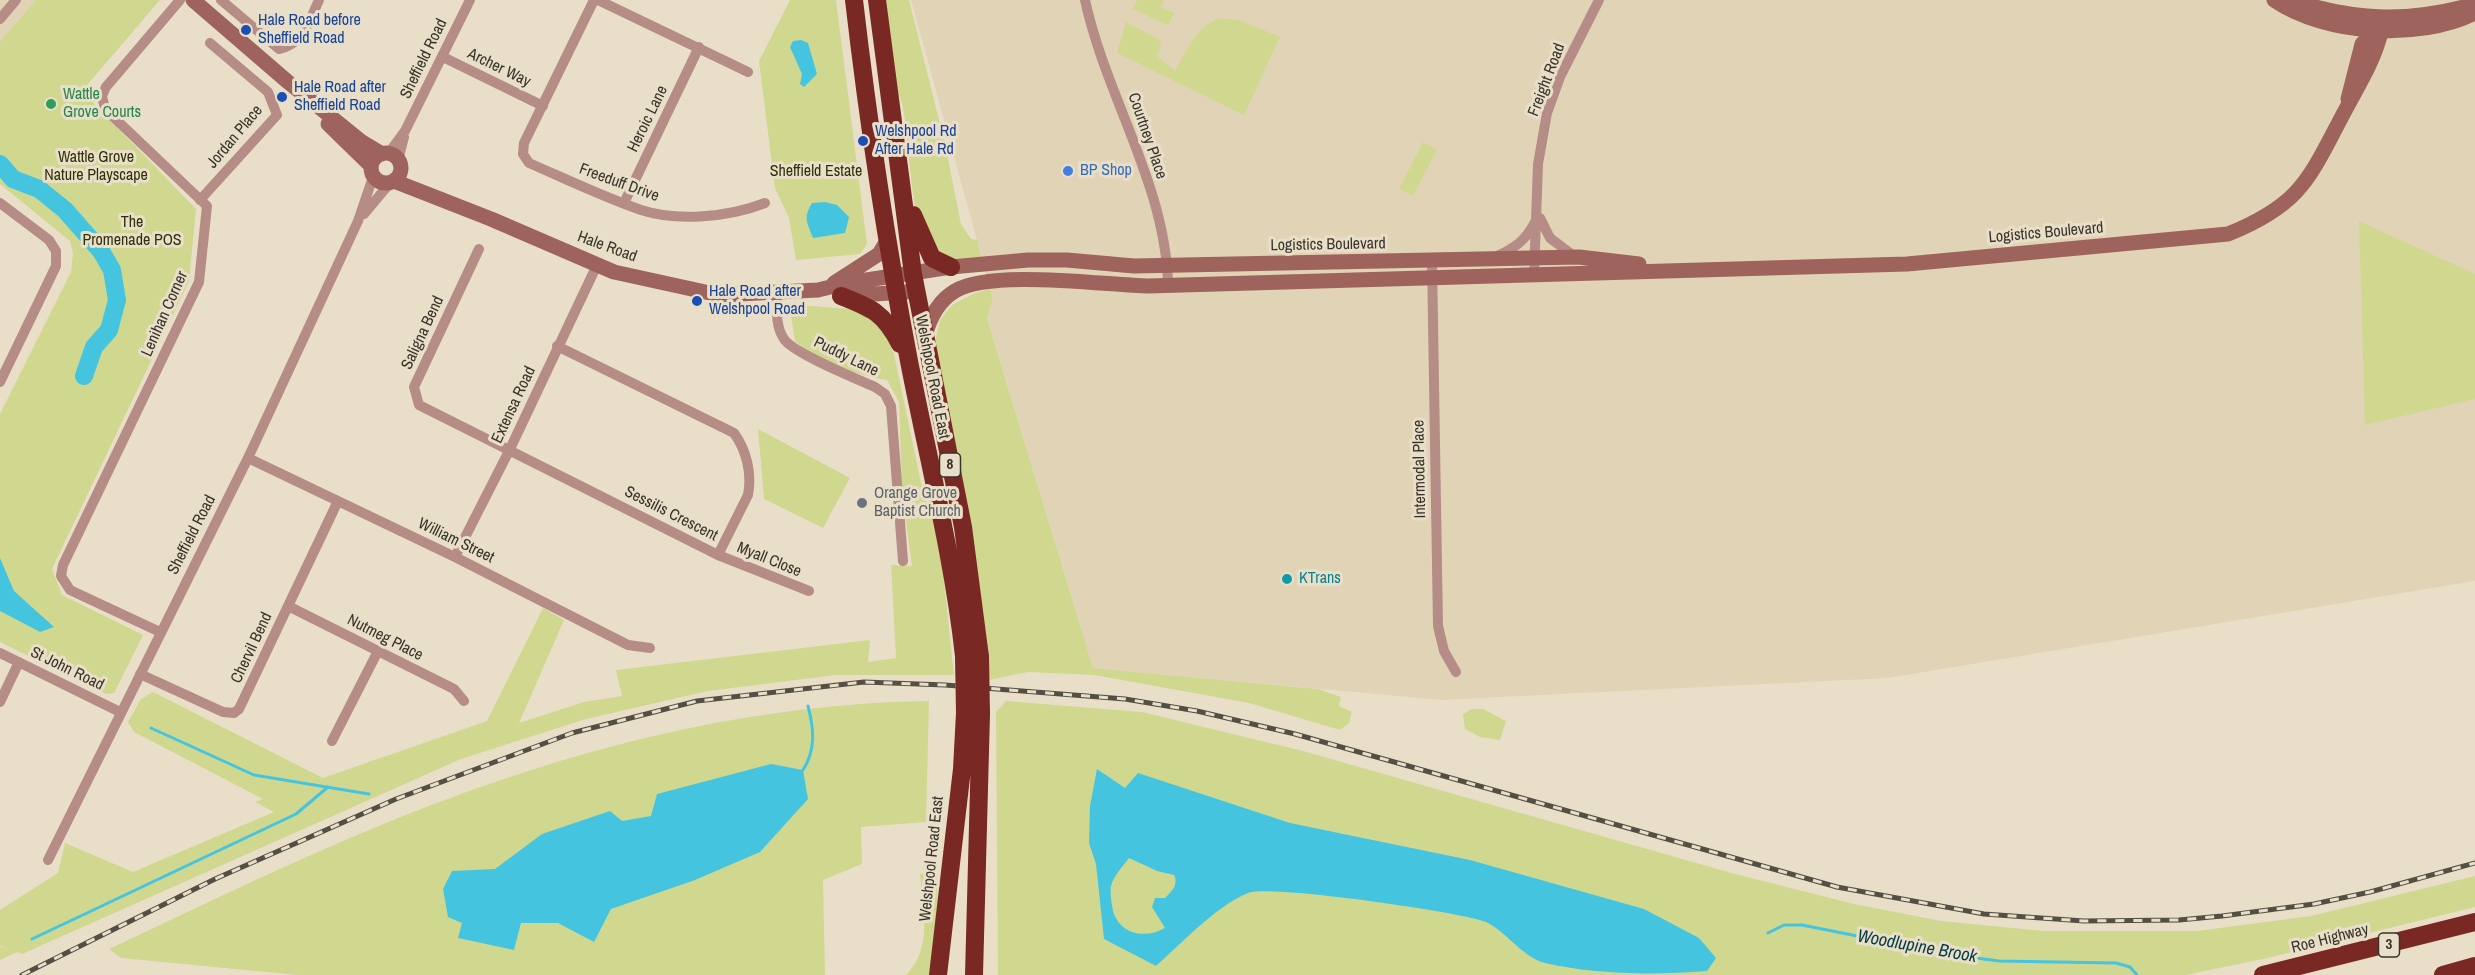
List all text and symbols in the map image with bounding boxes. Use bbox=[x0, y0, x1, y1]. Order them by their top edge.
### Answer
place label: Hale Road before Sheffield Road bbox=[258, 11, 361, 49]
street label: Sheffield Road bbox=[396, 16, 452, 102]
marker: Hale Road before Sheffield Road bbox=[239, 23, 253, 37]
street label: Freight Road bbox=[1524, 41, 1570, 119]
street label: Archer Way bbox=[464, 44, 534, 92]
place label: Hale Road after Sheffield Road bbox=[294, 78, 386, 116]
street label: Heroic Lane bbox=[624, 83, 672, 155]
place label: Wattle Grove Courts bbox=[63, 85, 141, 123]
marker: Hale Road after Sheffield Road bbox=[275, 90, 289, 104]
street label: Courtney Place bbox=[1123, 90, 1171, 182]
marker: Wattle Grove Courts bbox=[44, 97, 58, 111]
street label: Jordan Place bbox=[203, 101, 267, 173]
place label: Welshpool Rd After Hale Rd bbox=[875, 122, 956, 160]
marker: Welshpool Rd After Hale Rd bbox=[856, 134, 870, 148]
park label: Wattle Grove Nature Playscape bbox=[44, 148, 148, 186]
street label: Freeduff Drive bbox=[576, 160, 662, 206]
place label: BP Shop bbox=[1080, 161, 1132, 181]
park label: Sheffield Estate bbox=[770, 162, 862, 182]
marker: BP Shop bbox=[1061, 164, 1075, 178]
park label: The Promenade POS bbox=[82, 213, 182, 251]
street label: Logistics Boulevard bbox=[1988, 218, 2104, 248]
street label: Hale Road bbox=[575, 227, 639, 267]
street label: Logistics Boulevard bbox=[1270, 234, 1386, 256]
street label: Lenihan Corner bbox=[138, 268, 192, 360]
place label: Hale Road after Welshpool Road bbox=[709, 282, 805, 320]
street label: Saligna Bend bbox=[398, 293, 448, 373]
marker: Hale Road after Welshpool Road bbox=[690, 294, 704, 308]
street label: Welshpool Road East bbox=[911, 313, 953, 441]
street label: Puddy Lane bbox=[810, 333, 882, 381]
street label: Extensa Road bbox=[488, 364, 540, 446]
street label: Intermodal Place bbox=[1410, 420, 1430, 518]
road number: 8 bbox=[940, 453, 960, 477]
street label: Sessilis Crescent bbox=[621, 482, 721, 546]
place label: Orange Grove Baptist Church bbox=[874, 484, 961, 522]
street label: Sheffield Road bbox=[164, 492, 220, 578]
marker: Orange Grove Baptist Church bbox=[855, 496, 869, 510]
street label: William Street bbox=[415, 514, 497, 568]
street label: Myall Close bbox=[734, 538, 804, 582]
place label: KTrans bbox=[1299, 569, 1341, 589]
marker: KTrans bbox=[1280, 572, 1294, 586]
street label: Chervil Bend bbox=[227, 610, 277, 686]
street label: Nutmeg Place bbox=[344, 611, 426, 665]
street label: St John Road bbox=[27, 643, 107, 695]
street label: Welshpool Road East bbox=[916, 795, 948, 923]
street label: Roe Highway bbox=[2289, 920, 2371, 958]
water label: Woodlupine Brook bbox=[1855, 926, 1979, 968]
road number: 3 bbox=[2378, 933, 2400, 957]

